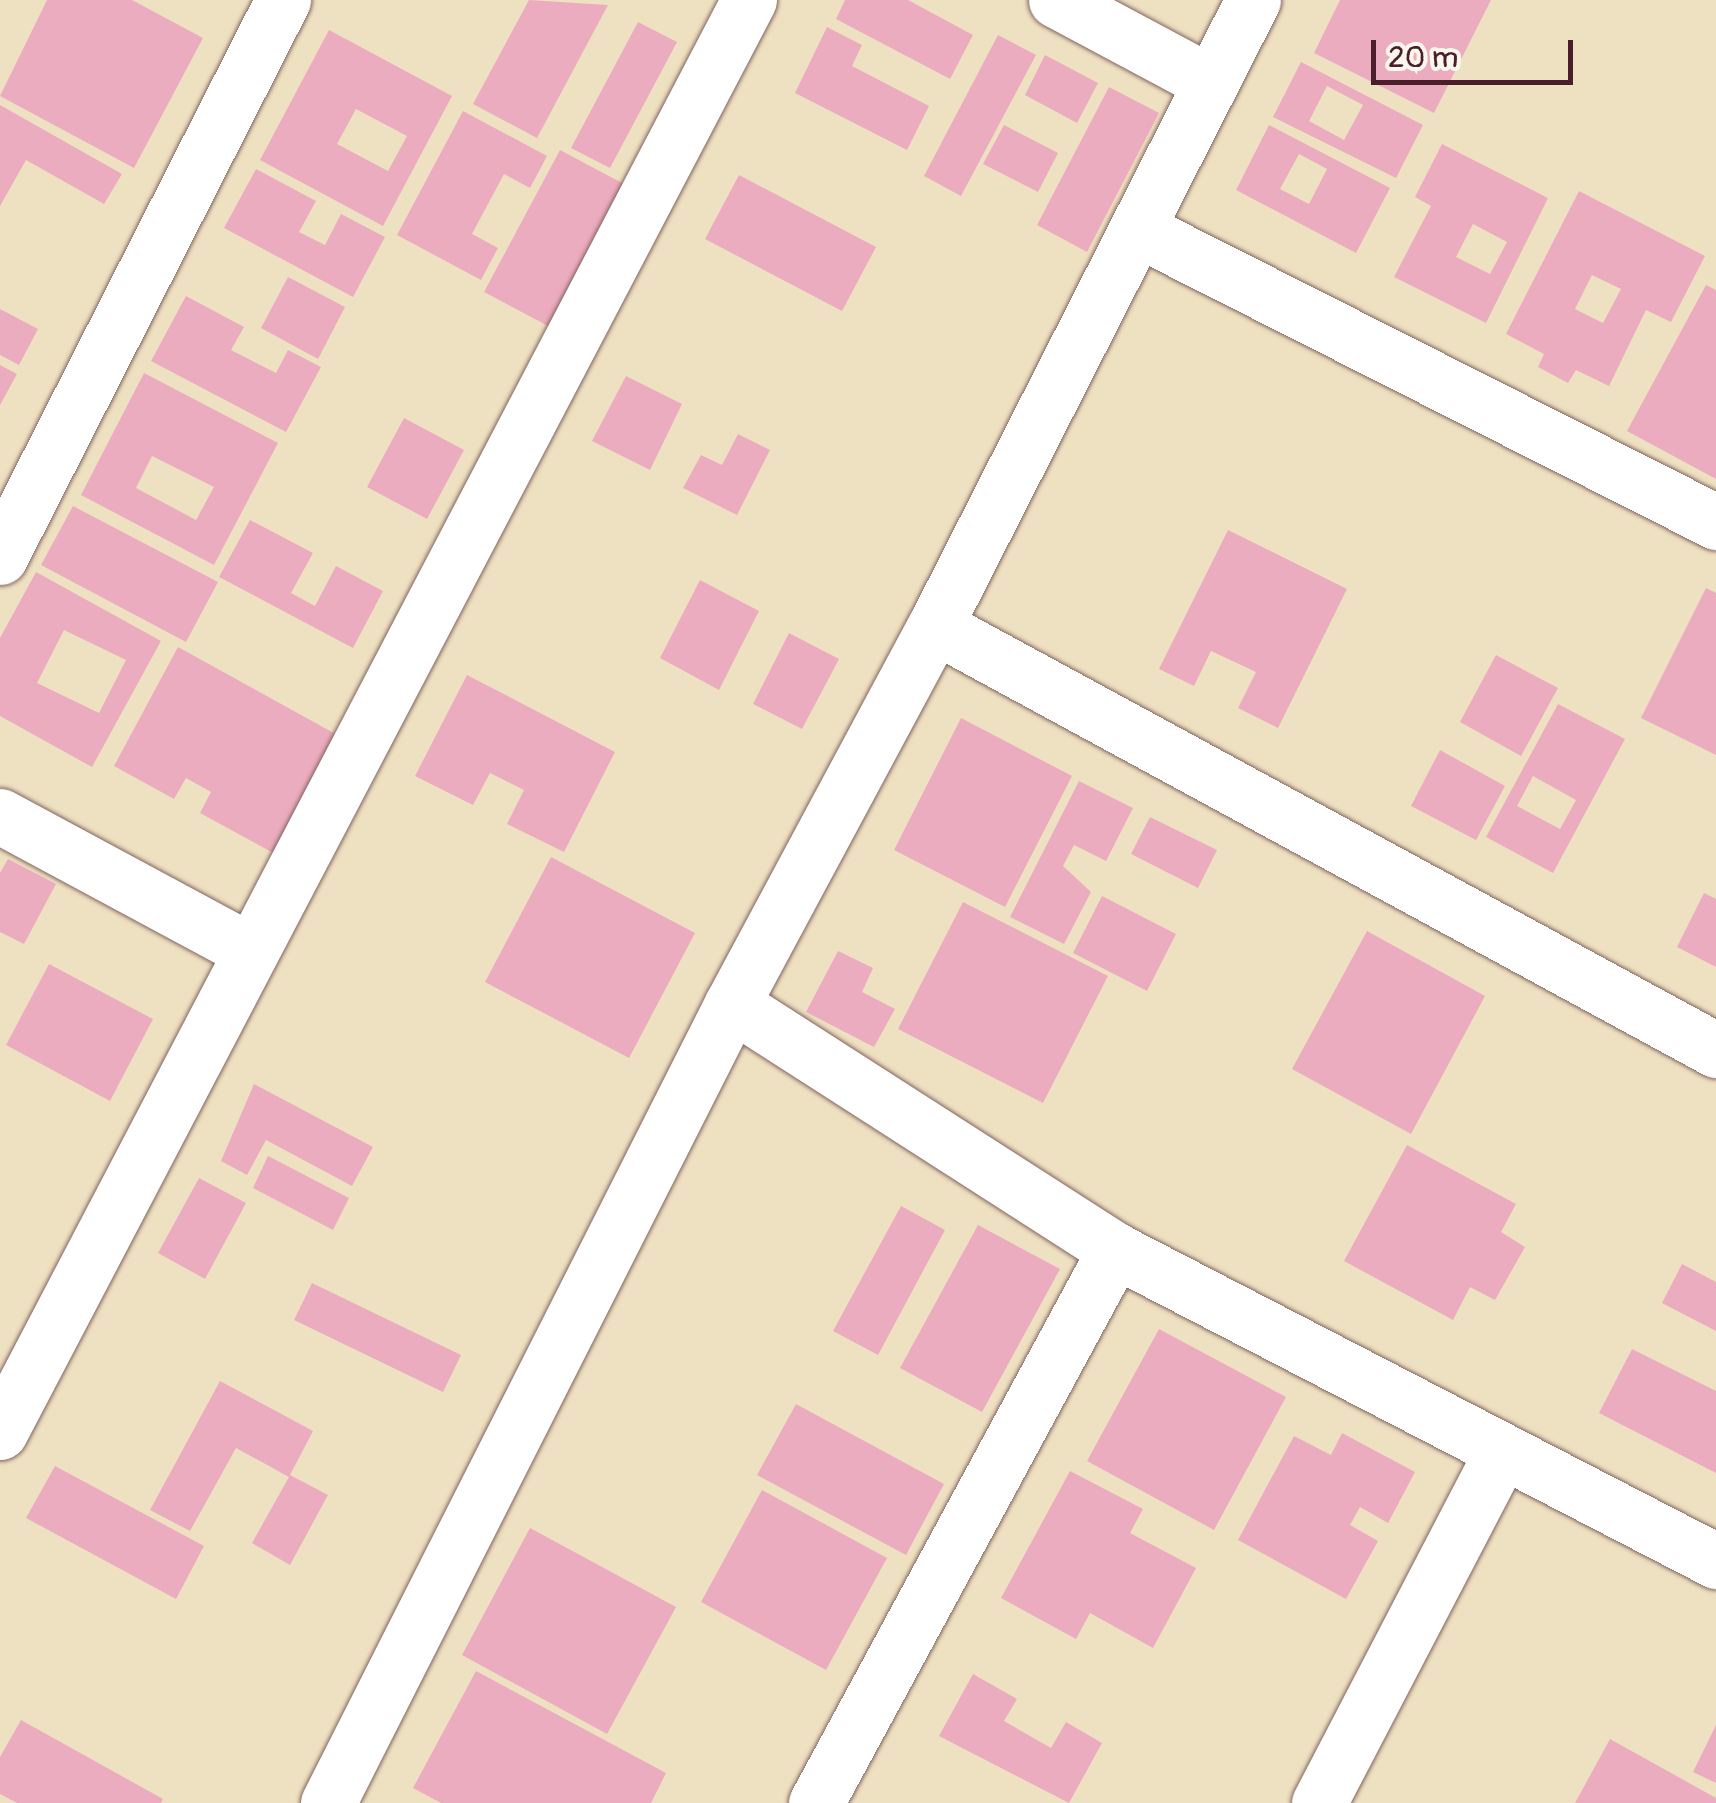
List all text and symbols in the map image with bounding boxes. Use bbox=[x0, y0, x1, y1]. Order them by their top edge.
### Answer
scale bar bbox=[1376, 20, 1578, 82]
text: 20 m bbox=[1388, 39, 1458, 76]

